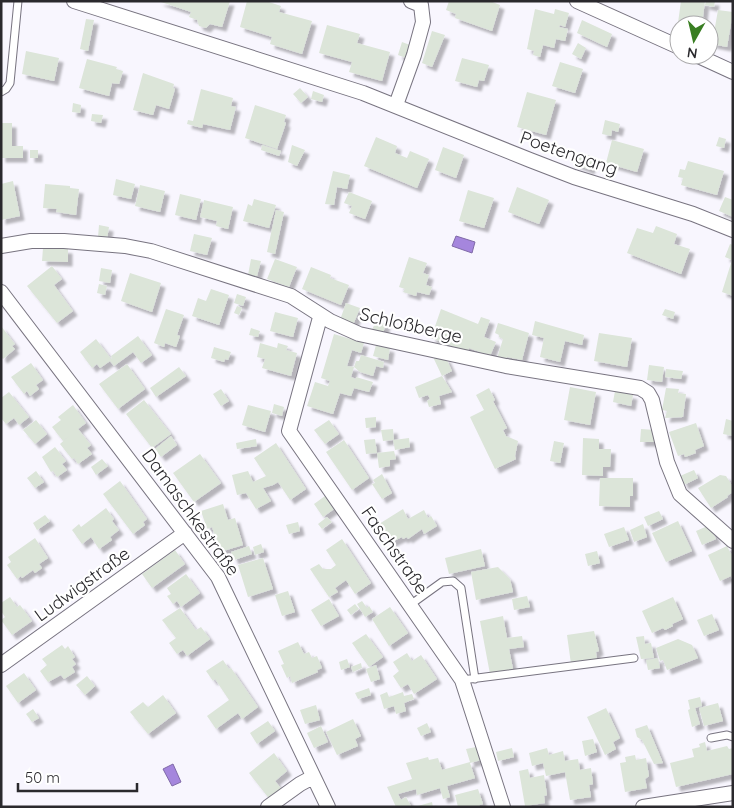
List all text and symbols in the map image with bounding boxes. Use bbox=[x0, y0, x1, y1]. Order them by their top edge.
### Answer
north arrow bbox=[669, 15, 719, 65]
text: N bbox=[686, 43, 699, 63]
street label: Poetengang bbox=[517, 126, 621, 180]
street label: Schloßberge bbox=[358, 302, 464, 348]
street label: Damaschkestraße bbox=[137, 444, 245, 580]
street label: Faschstraße bbox=[356, 502, 434, 598]
street label: Ludwigstraße bbox=[30, 542, 134, 626]
scale bar bbox=[18, 760, 136, 792]
text: 50 m bbox=[25, 768, 60, 787]

